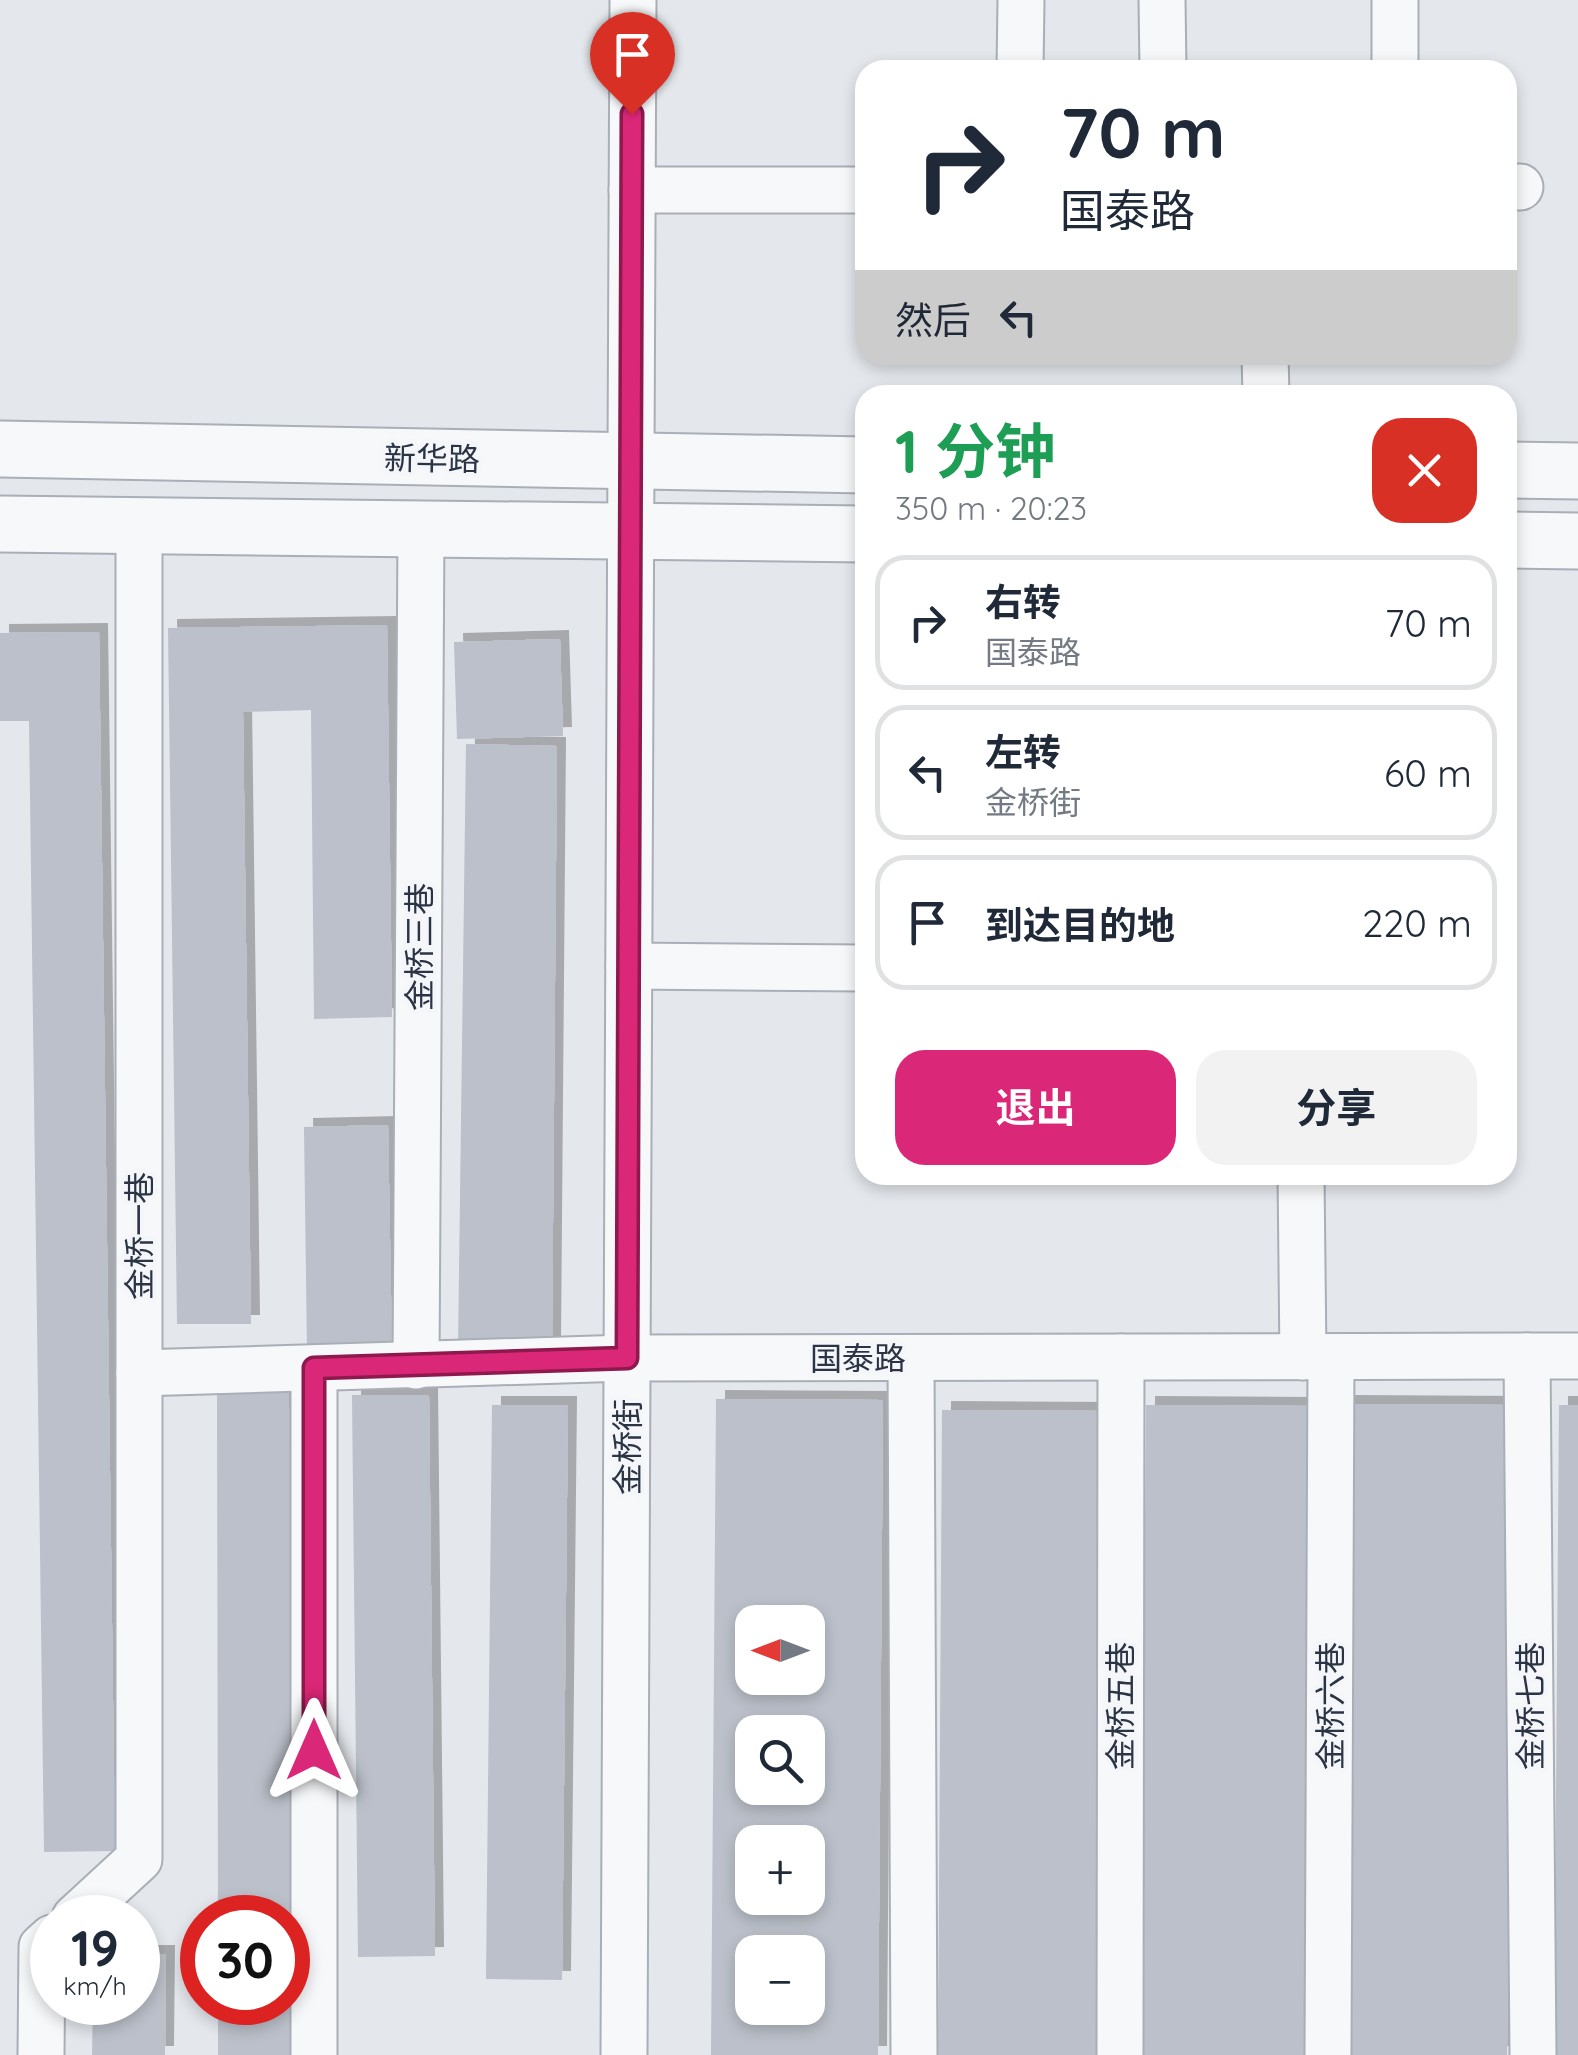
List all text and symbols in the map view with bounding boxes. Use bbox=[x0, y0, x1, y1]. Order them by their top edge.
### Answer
pin bbox=[590, 12, 675, 115]
icon: arrive bbox=[605, 27, 660, 82]
text: 70 m bbox=[1060, 88, 1226, 176]
icon: right bbox=[895, 100, 1025, 230]
text: 国泰路 bbox=[1060, 182, 1195, 238]
icon: left bbox=[991, 290, 1046, 345]
text: 然后 bbox=[895, 296, 971, 344]
text: 1 分钟 bbox=[895, 413, 1055, 488]
button: close bbox=[1372, 418, 1477, 523]
street label: 新华路 bbox=[384, 437, 480, 479]
text: 350 m · 20:23 bbox=[895, 488, 1087, 528]
text: 右转 bbox=[985, 578, 1061, 626]
icon: right bbox=[900, 595, 955, 650]
text: 70 m bbox=[1385, 599, 1472, 647]
text: 国泰路 bbox=[985, 632, 1081, 672]
text: 左转 bbox=[985, 728, 1061, 776]
icon: left bbox=[900, 745, 955, 800]
text: 60 m bbox=[1384, 749, 1472, 797]
text: 金桥街 bbox=[985, 782, 1081, 822]
street label: 金桥三巷 bbox=[399, 883, 439, 1011]
icon: arrive bbox=[900, 895, 955, 950]
text: 220 m bbox=[1362, 899, 1472, 947]
text: 到达目的地 bbox=[985, 901, 1175, 949]
button: 退出 bbox=[895, 1050, 1176, 1165]
button: 分享 bbox=[1196, 1050, 1477, 1165]
street label: 金桥一巷 bbox=[119, 1172, 159, 1300]
street label: 国泰路 bbox=[810, 1338, 906, 1378]
street label: 金桥街 bbox=[607, 1399, 647, 1495]
north arrow bbox=[735, 1605, 825, 1695]
map controls bbox=[735, 1605, 825, 2025]
street label: 金桥五巷 bbox=[1100, 1642, 1140, 1770]
street label: 金桥六巷 bbox=[1310, 1642, 1350, 1770]
street label: 金桥七巷 bbox=[1510, 1642, 1550, 1770]
position arrow bbox=[262, 1698, 366, 1802]
button: search bbox=[735, 1715, 825, 1805]
button: + bbox=[735, 1825, 825, 1915]
speed limit sign: 30 bbox=[180, 1895, 310, 2025]
text: 19 bbox=[71, 1916, 119, 1979]
button: − bbox=[735, 1935, 825, 2025]
text: km/h bbox=[63, 1970, 127, 2001]

